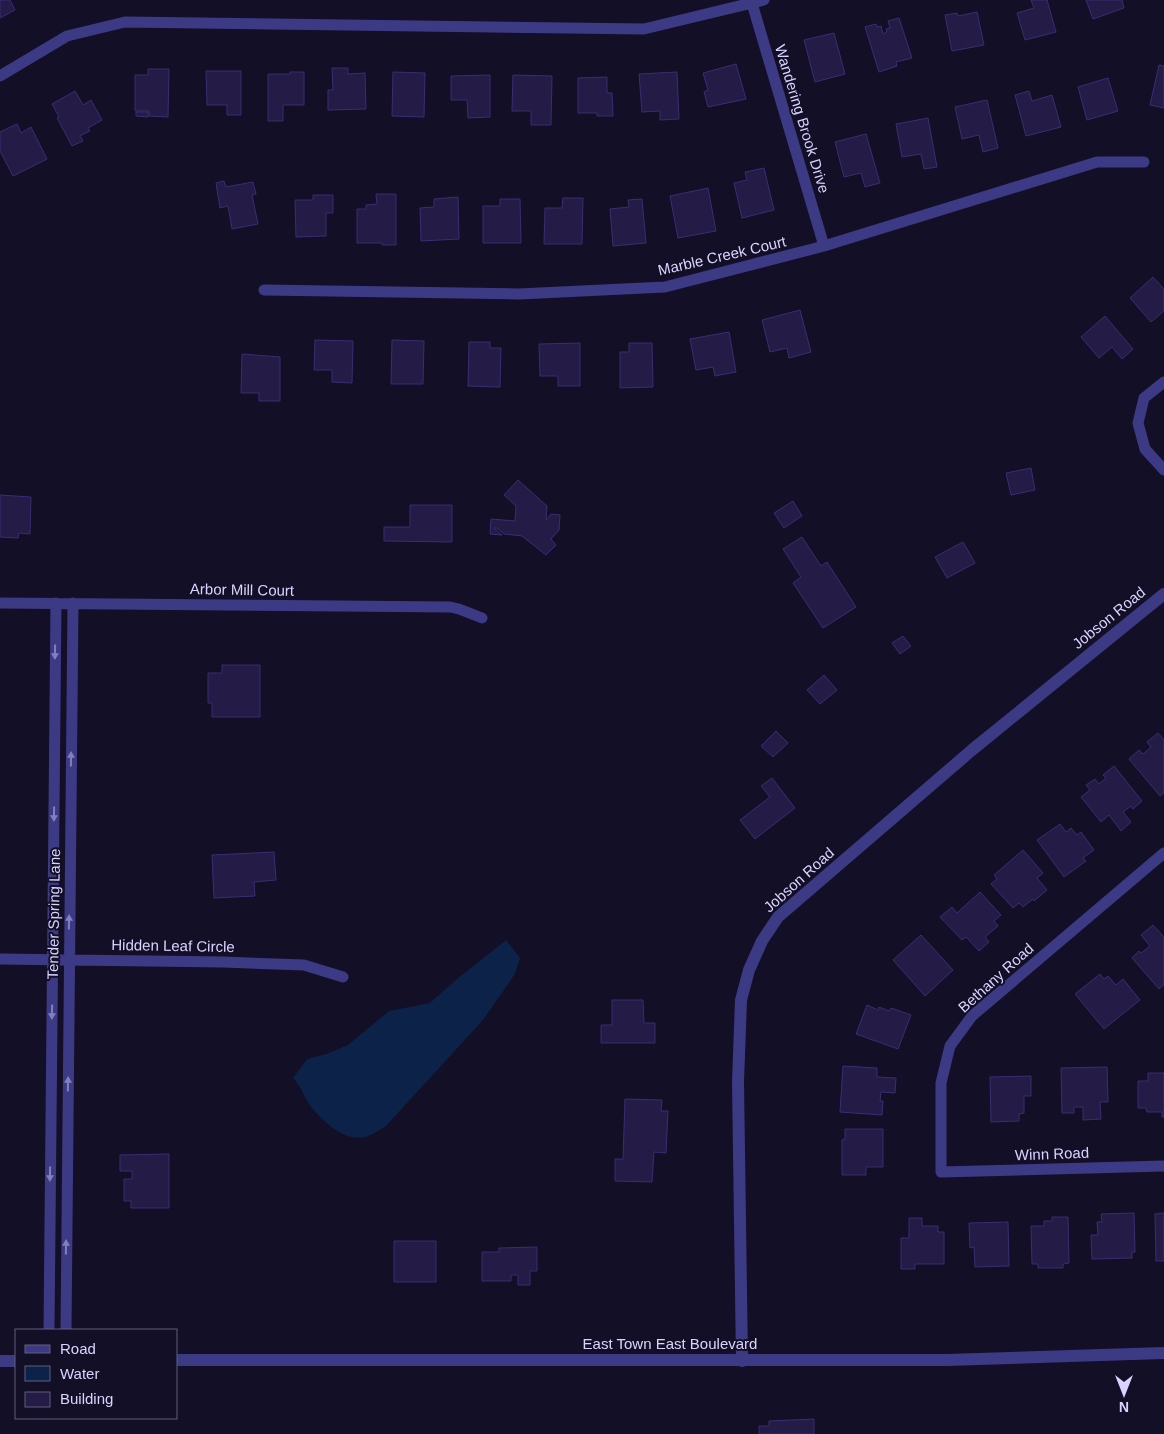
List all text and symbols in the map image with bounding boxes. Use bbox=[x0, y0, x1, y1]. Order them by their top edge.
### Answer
street label: Wandering Brook Drive bbox=[772, 42, 833, 195]
street label: Marble Creek Court bbox=[656, 232, 788, 279]
street label: Arbor Mill Court bbox=[190, 580, 295, 599]
street label: Jobson Road bbox=[1069, 583, 1148, 652]
one-way arrow bbox=[51, 644, 59, 660]
one-way arrow bbox=[67, 751, 75, 767]
one-way arrow bbox=[50, 807, 58, 823]
street label: Jobson Road bbox=[760, 844, 837, 916]
street label: Tender Spring Lane bbox=[44, 848, 63, 980]
one-way arrow bbox=[65, 913, 73, 929]
street label: Hidden Leaf Circle bbox=[111, 936, 235, 955]
street label: Bethany Road bbox=[955, 940, 1037, 1016]
one-way arrow bbox=[48, 1004, 56, 1020]
one-way arrow bbox=[64, 1076, 72, 1092]
street label: Winn Road bbox=[1015, 1144, 1089, 1163]
one-way arrow bbox=[46, 1167, 54, 1183]
one-way arrow bbox=[62, 1238, 70, 1254]
legend bbox=[15, 1329, 178, 1419]
street label: East Town East Boulevard bbox=[583, 1335, 757, 1352]
text: Road bbox=[60, 1340, 96, 1357]
text: Water bbox=[60, 1365, 99, 1382]
north arrow bbox=[1099, 1369, 1149, 1419]
text: Building bbox=[60, 1390, 113, 1407]
text: N bbox=[1119, 1399, 1129, 1415]

